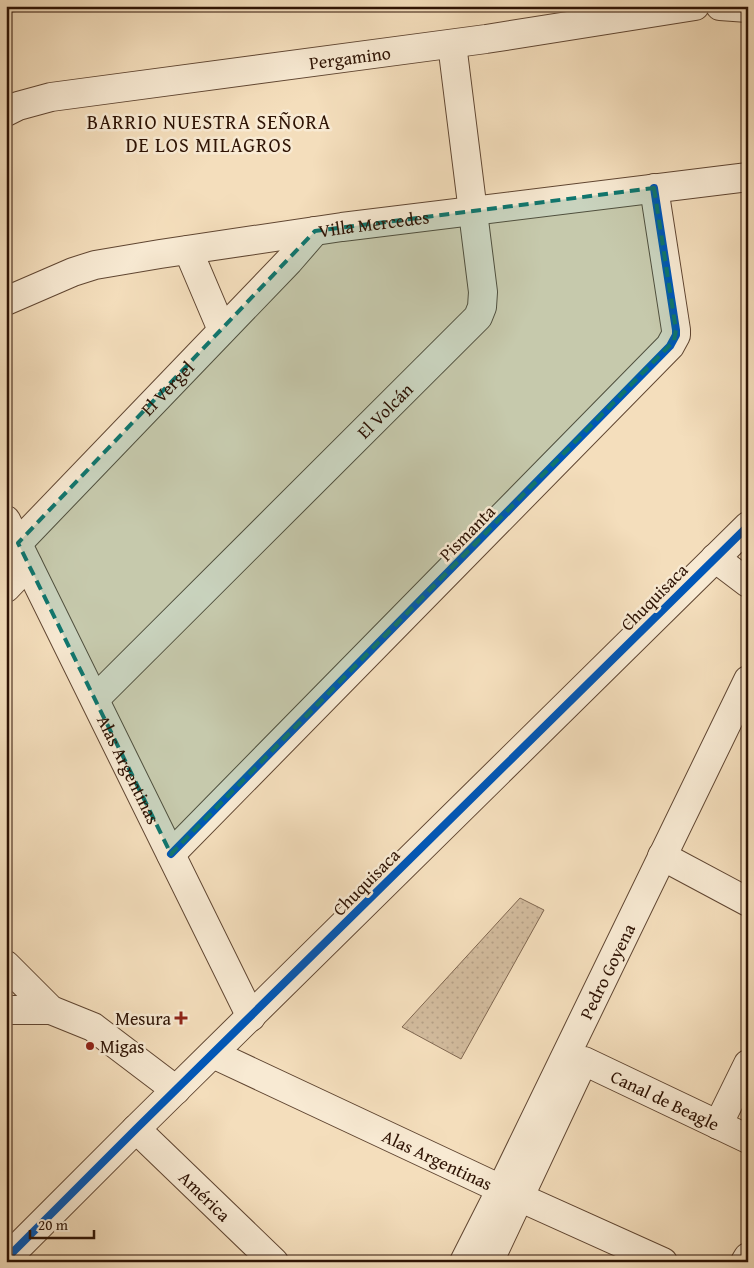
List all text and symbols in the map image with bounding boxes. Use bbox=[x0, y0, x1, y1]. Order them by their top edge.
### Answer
street label: Pergamino bbox=[307, 38, 392, 76]
district label: BARRIO NUESTRA SEÑORA DE LOS MILAGROS bbox=[87, 107, 331, 159]
street label: Villa Mercedes bbox=[317, 203, 431, 244]
street label: El Vergel bbox=[134, 354, 200, 422]
street label: El Volcán bbox=[350, 376, 419, 444]
street label: Pismanta bbox=[433, 498, 502, 567]
street label: Chuquisaca bbox=[614, 557, 694, 637]
street label: Alas Argentinas bbox=[91, 710, 167, 829]
street label: Chuquisaca bbox=[326, 842, 406, 922]
street label: Pedro Goyena bbox=[572, 918, 642, 1024]
place label: Mesura bbox=[115, 1005, 171, 1032]
marker: Mesura bbox=[175, 1012, 187, 1024]
place label: Migas bbox=[100, 1033, 144, 1060]
marker: Migas bbox=[84, 1040, 96, 1052]
street label: Canal de Beagle bbox=[606, 1062, 724, 1137]
street label: Alas Argentinas bbox=[378, 1122, 497, 1197]
street label: América bbox=[173, 1164, 238, 1228]
scale bar bbox=[30, 1208, 94, 1240]
text: 20 m bbox=[38, 1214, 69, 1235]

